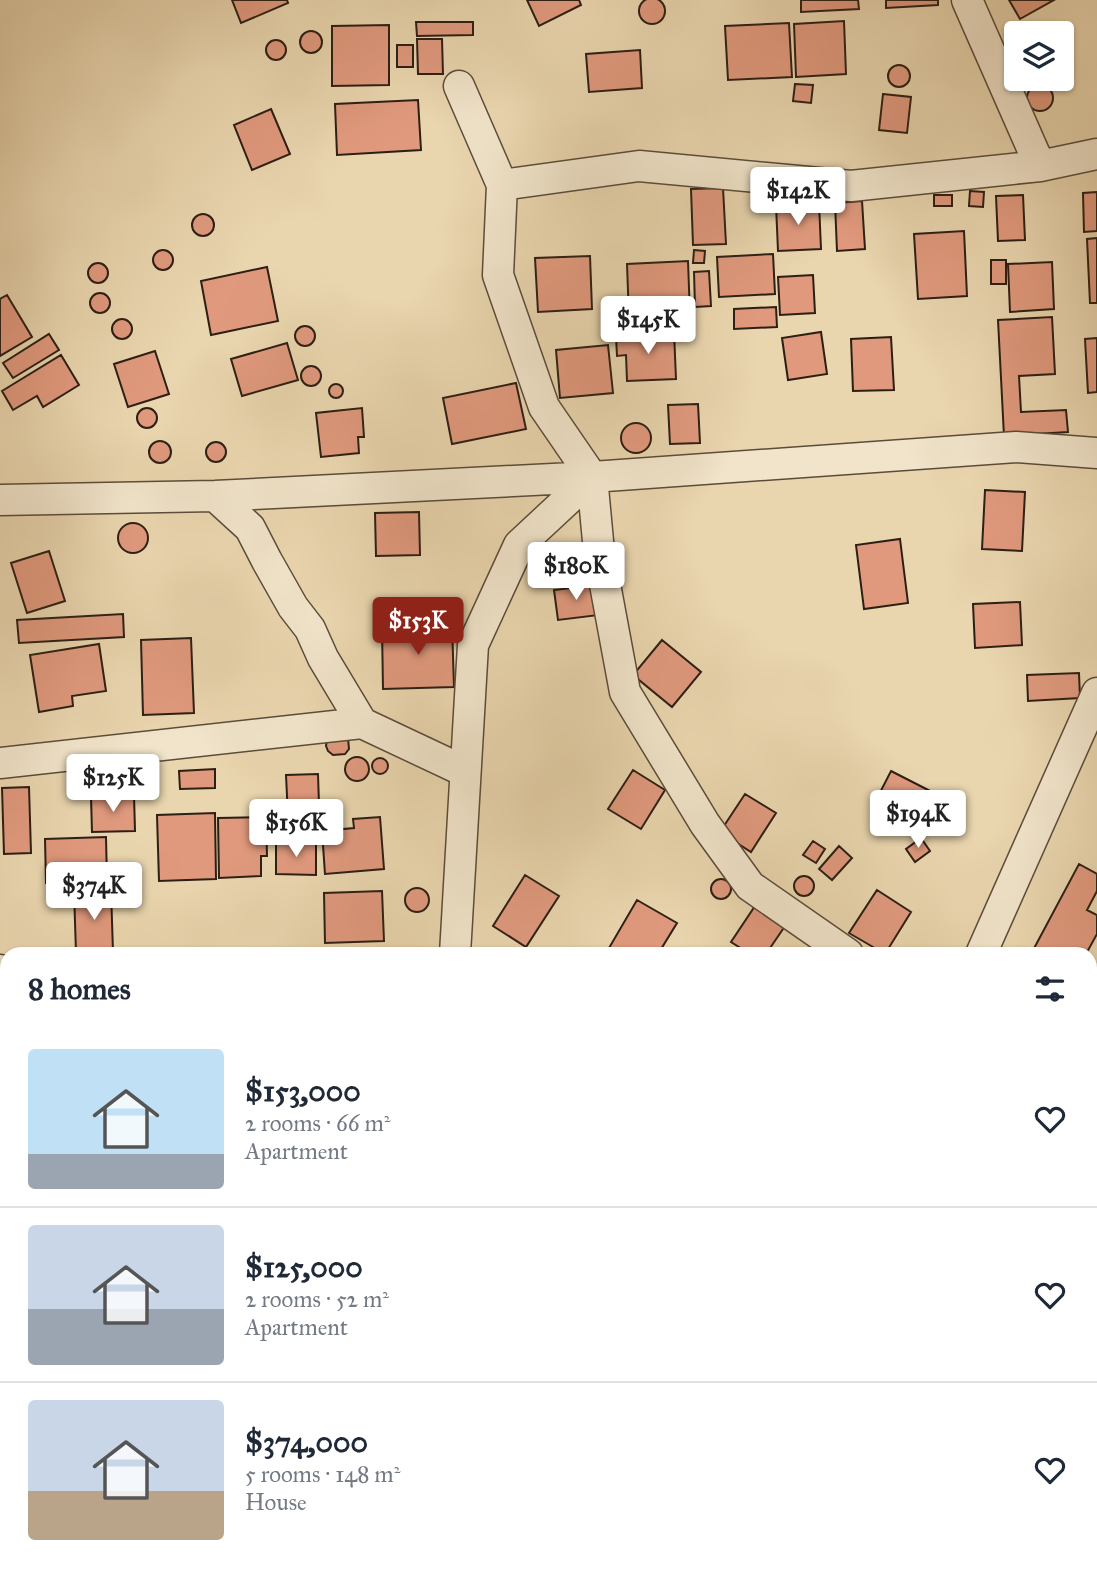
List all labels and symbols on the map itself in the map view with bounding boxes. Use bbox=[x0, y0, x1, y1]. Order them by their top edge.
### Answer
pin: $142K bbox=[749, 168, 847, 227]
pin: $145K bbox=[599, 296, 697, 356]
pin: $180K bbox=[527, 542, 625, 602]
pin: $153K bbox=[369, 598, 467, 657]
pin: $125K bbox=[64, 754, 162, 814]
pin: $194K bbox=[869, 790, 967, 850]
pin: $156K bbox=[247, 800, 345, 859]
pin: $374K bbox=[45, 862, 143, 922]

